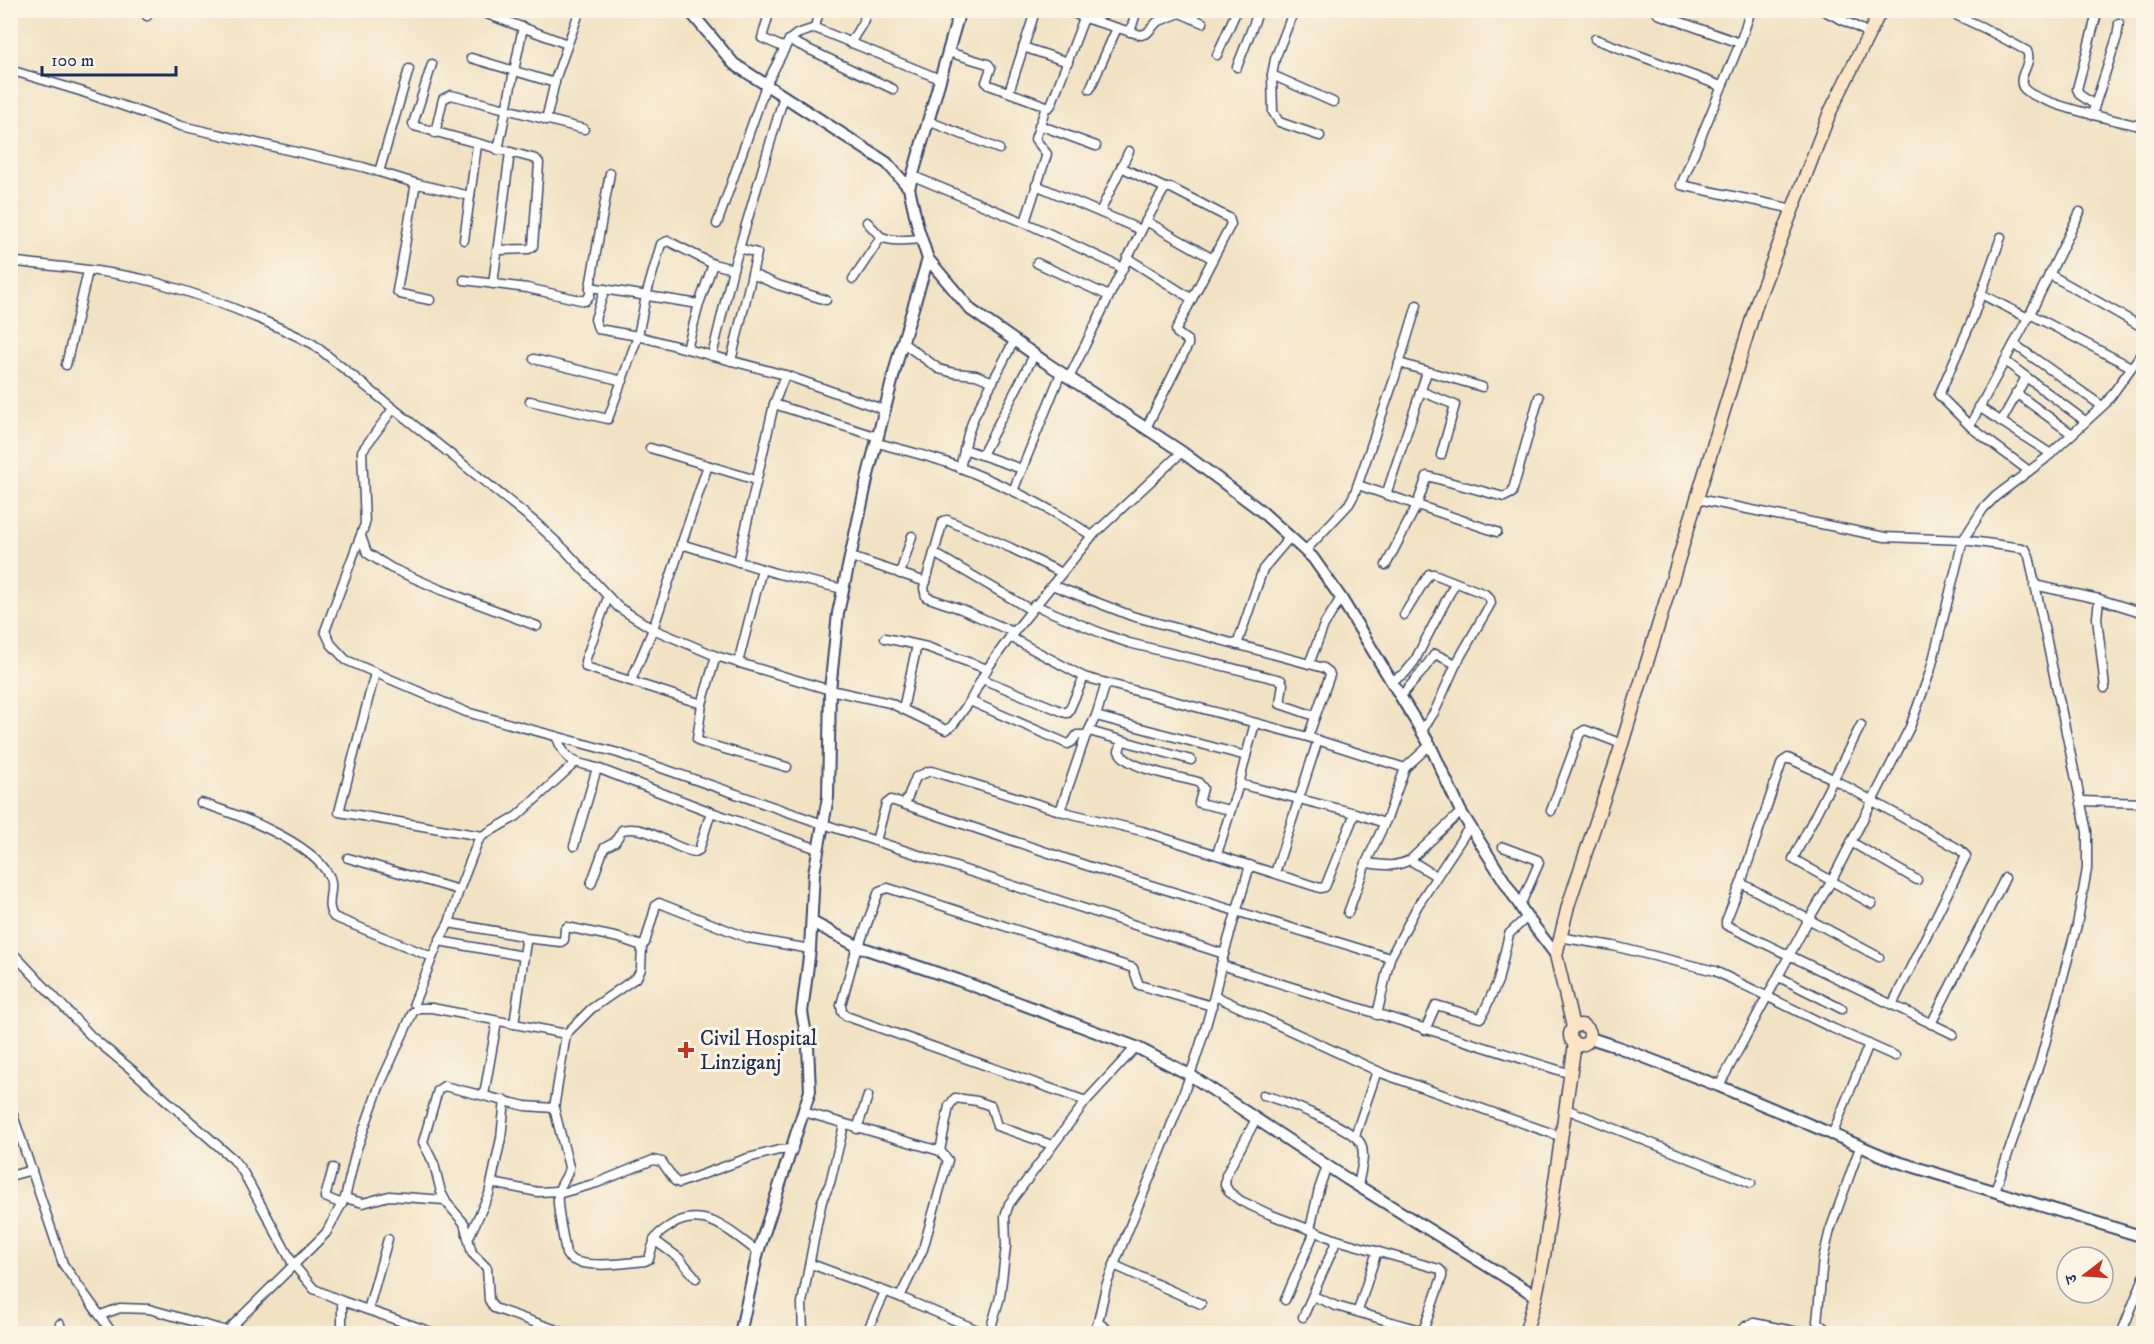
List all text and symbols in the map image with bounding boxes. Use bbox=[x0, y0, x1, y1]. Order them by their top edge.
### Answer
scale bar bbox=[42, 39, 176, 77]
text: 100 m bbox=[51, 50, 94, 72]
place label: Civil Hospital Linziganj bbox=[700, 1026, 818, 1076]
marker: Civil Hospital Linziganj bbox=[677, 1041, 695, 1059]
north arrow bbox=[2055, 1245, 2115, 1305]
text: उ bbox=[2060, 1271, 2083, 1287]

